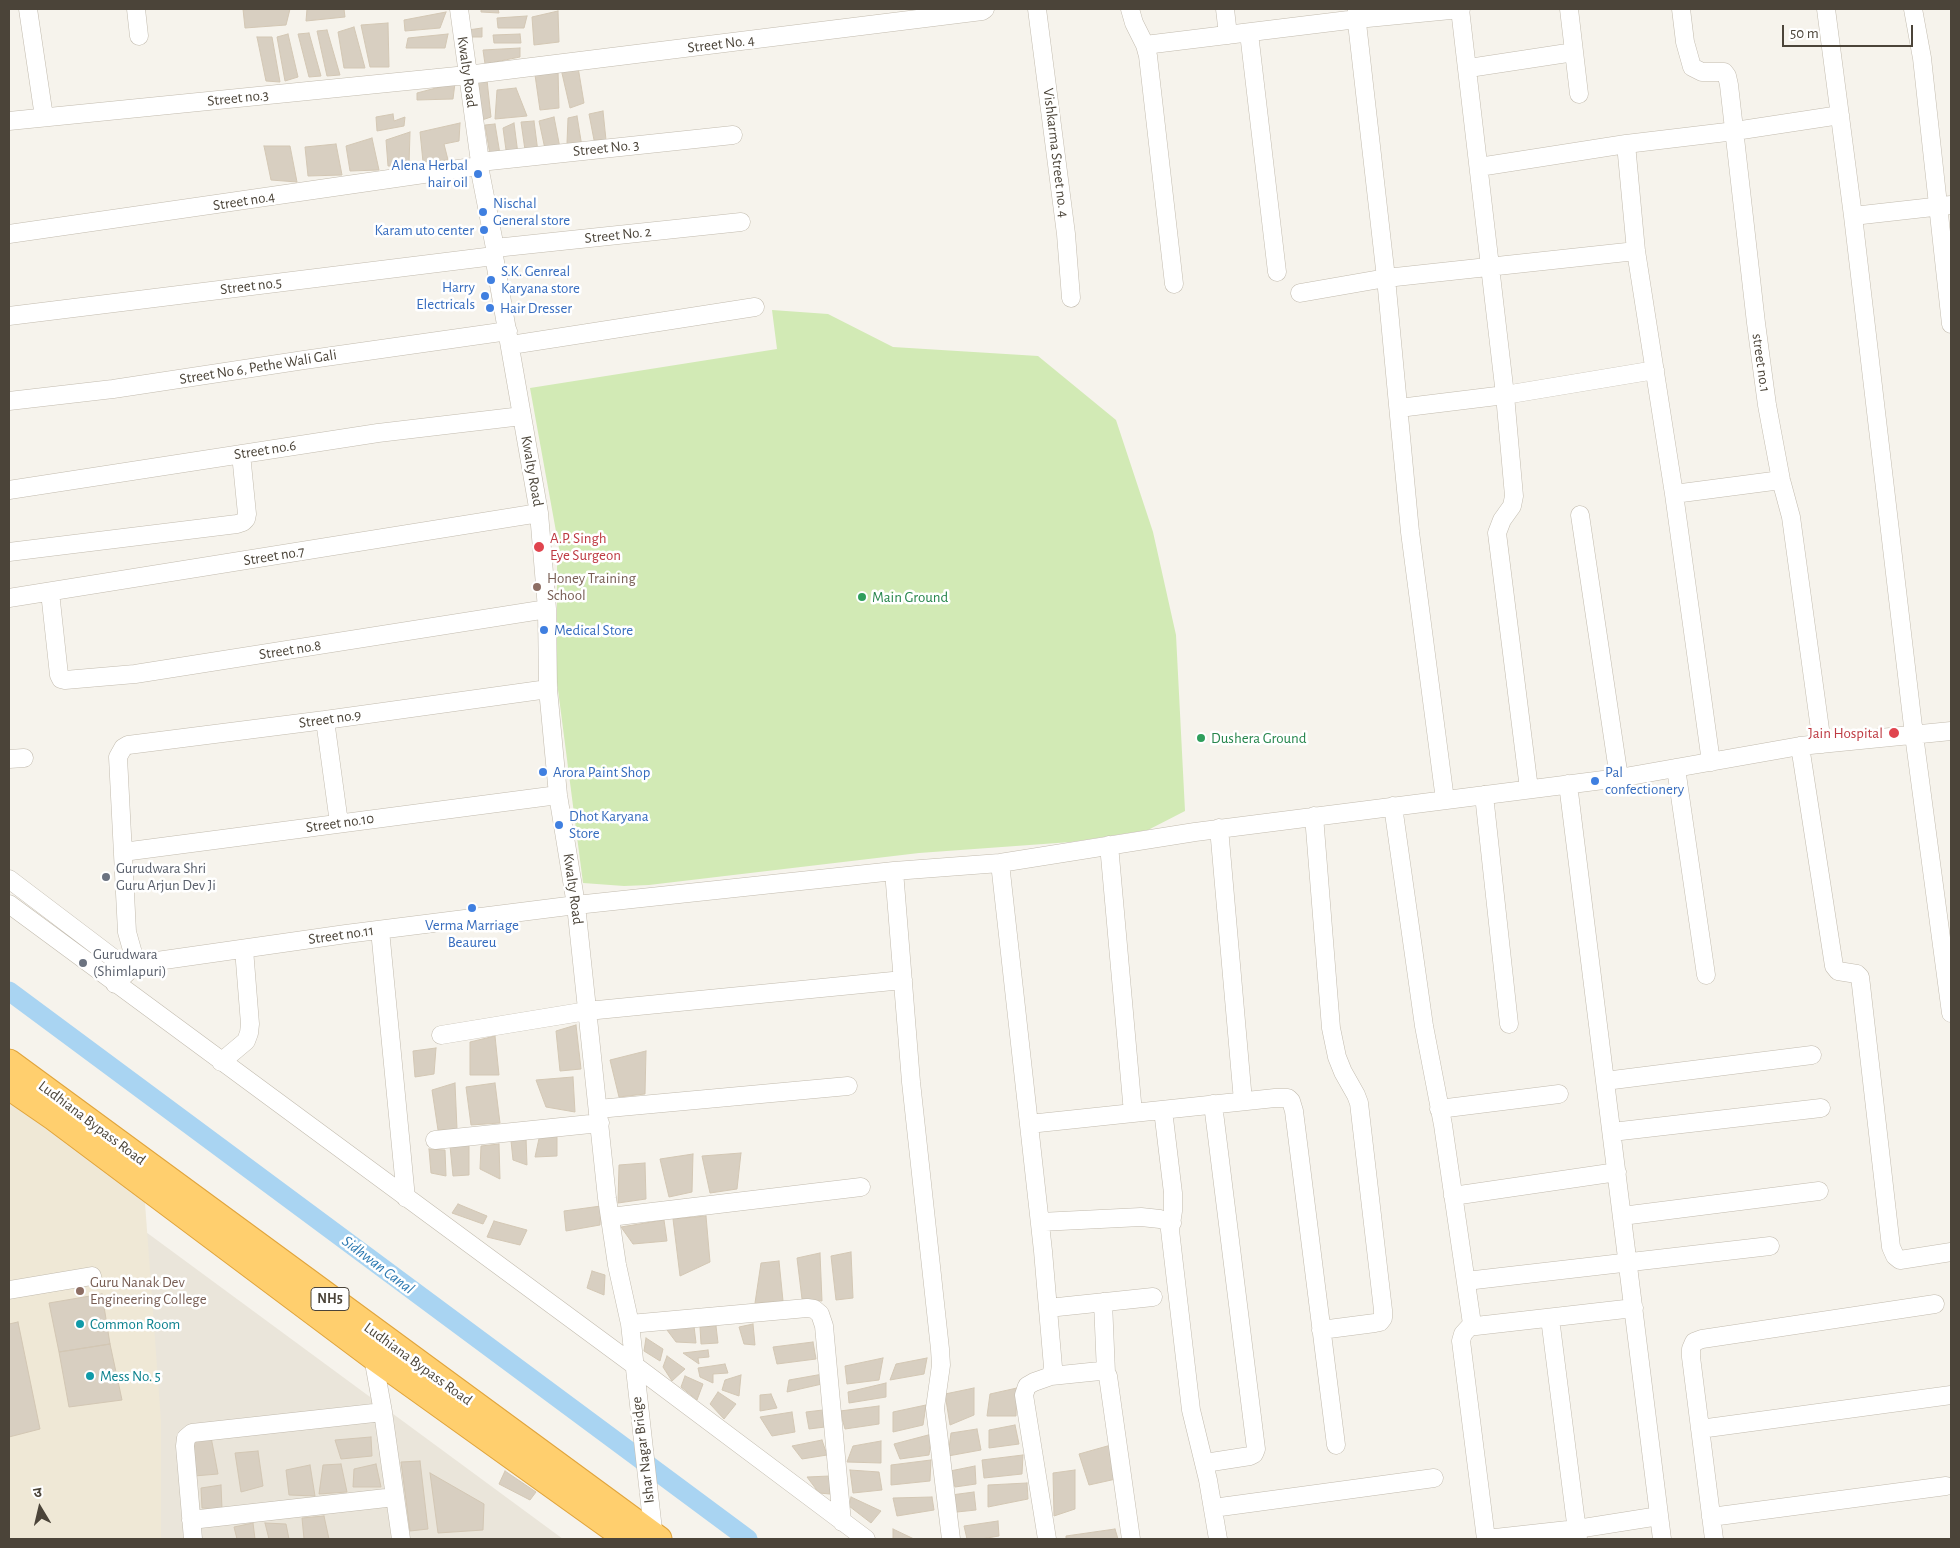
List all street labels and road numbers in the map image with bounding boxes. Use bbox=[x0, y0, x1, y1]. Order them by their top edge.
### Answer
street label: Street No. 4 bbox=[686, 31, 756, 57]
street label: Kwalty Road bbox=[453, 35, 481, 109]
street label: Street no.3 bbox=[206, 86, 270, 110]
street label: Vishkarma Street no. 4 bbox=[1039, 87, 1073, 219]
street label: Street No. 3 bbox=[572, 136, 640, 160]
street label: Street no.4 bbox=[212, 187, 276, 215]
street label: Street No. 2 bbox=[584, 223, 652, 247]
street label: Street no.5 bbox=[219, 273, 283, 299]
street label: street no.1 bbox=[1748, 332, 1774, 394]
street label: Street No 6, Pethe Wali Gali bbox=[178, 346, 338, 388]
street label: Kwalty Road bbox=[517, 434, 547, 508]
street label: Street no.6 bbox=[233, 436, 297, 464]
street label: Street no.7 bbox=[242, 542, 306, 570]
street label: Street no.8 bbox=[258, 636, 322, 664]
street label: Street no.9 bbox=[298, 706, 362, 732]
street label: Street no.10 bbox=[305, 809, 375, 837]
street label: Kwalty Road bbox=[559, 852, 587, 926]
street label: Street no.11 bbox=[307, 921, 375, 949]
street label: Ludhiana Bypass Road bbox=[35, 1077, 149, 1169]
road number: NH5 bbox=[311, 1288, 349, 1310]
street label: Ludhiana Bypass Road bbox=[360, 1319, 476, 1409]
street label: Ishar Nagar Bridge bbox=[628, 1395, 658, 1505]

